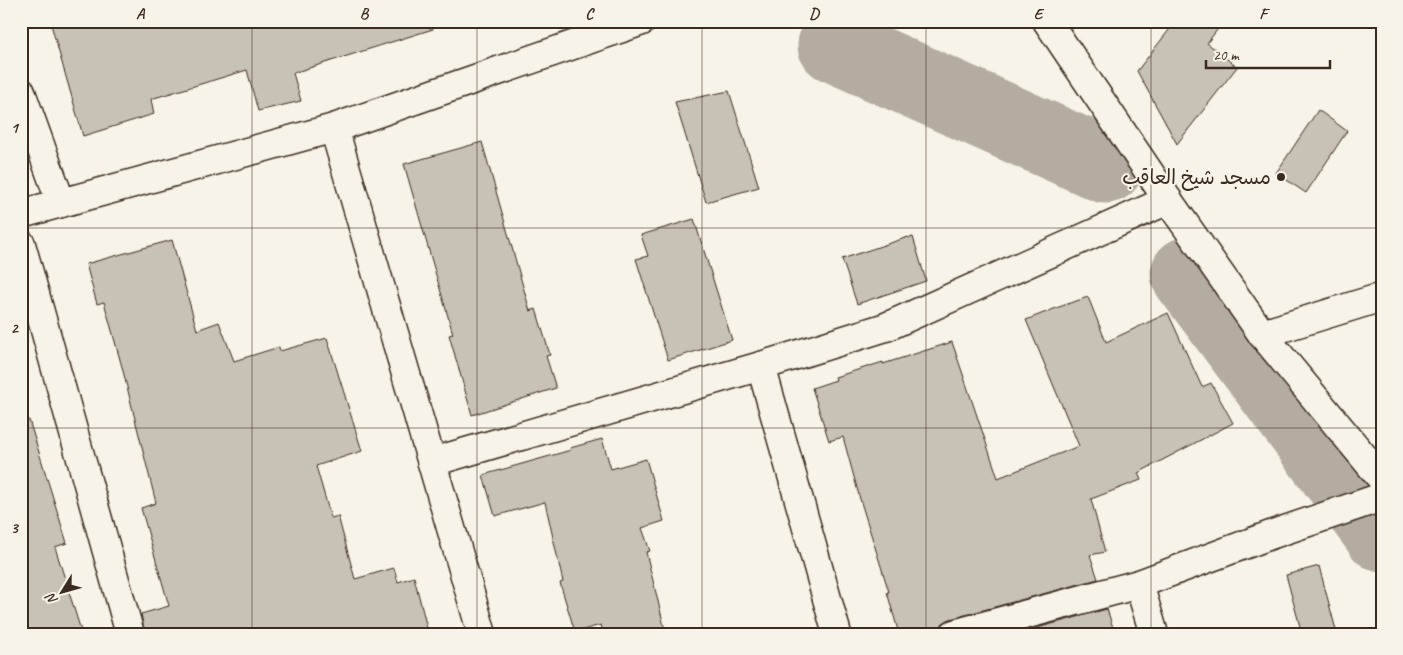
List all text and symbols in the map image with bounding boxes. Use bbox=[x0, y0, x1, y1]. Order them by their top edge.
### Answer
text: A bbox=[136, 4, 146, 24]
text: B bbox=[360, 4, 370, 24]
text: C bbox=[585, 4, 595, 24]
text: D bbox=[809, 4, 820, 24]
text: E bbox=[1034, 4, 1045, 24]
text: F bbox=[1259, 4, 1270, 24]
scale bar bbox=[1206, 38, 1329, 70]
text: 20 m bbox=[1213, 46, 1240, 65]
text: 1 bbox=[10, 118, 19, 138]
place label: مسجد شيخ العاقب bbox=[1122, 165, 1271, 191]
marker: مسجد شيخ العاقب bbox=[1275, 171, 1287, 183]
text: 2 bbox=[10, 318, 19, 338]
text: 3 bbox=[10, 518, 19, 538]
north arrow bbox=[38, 568, 88, 618]
text: N bbox=[41, 589, 61, 608]

